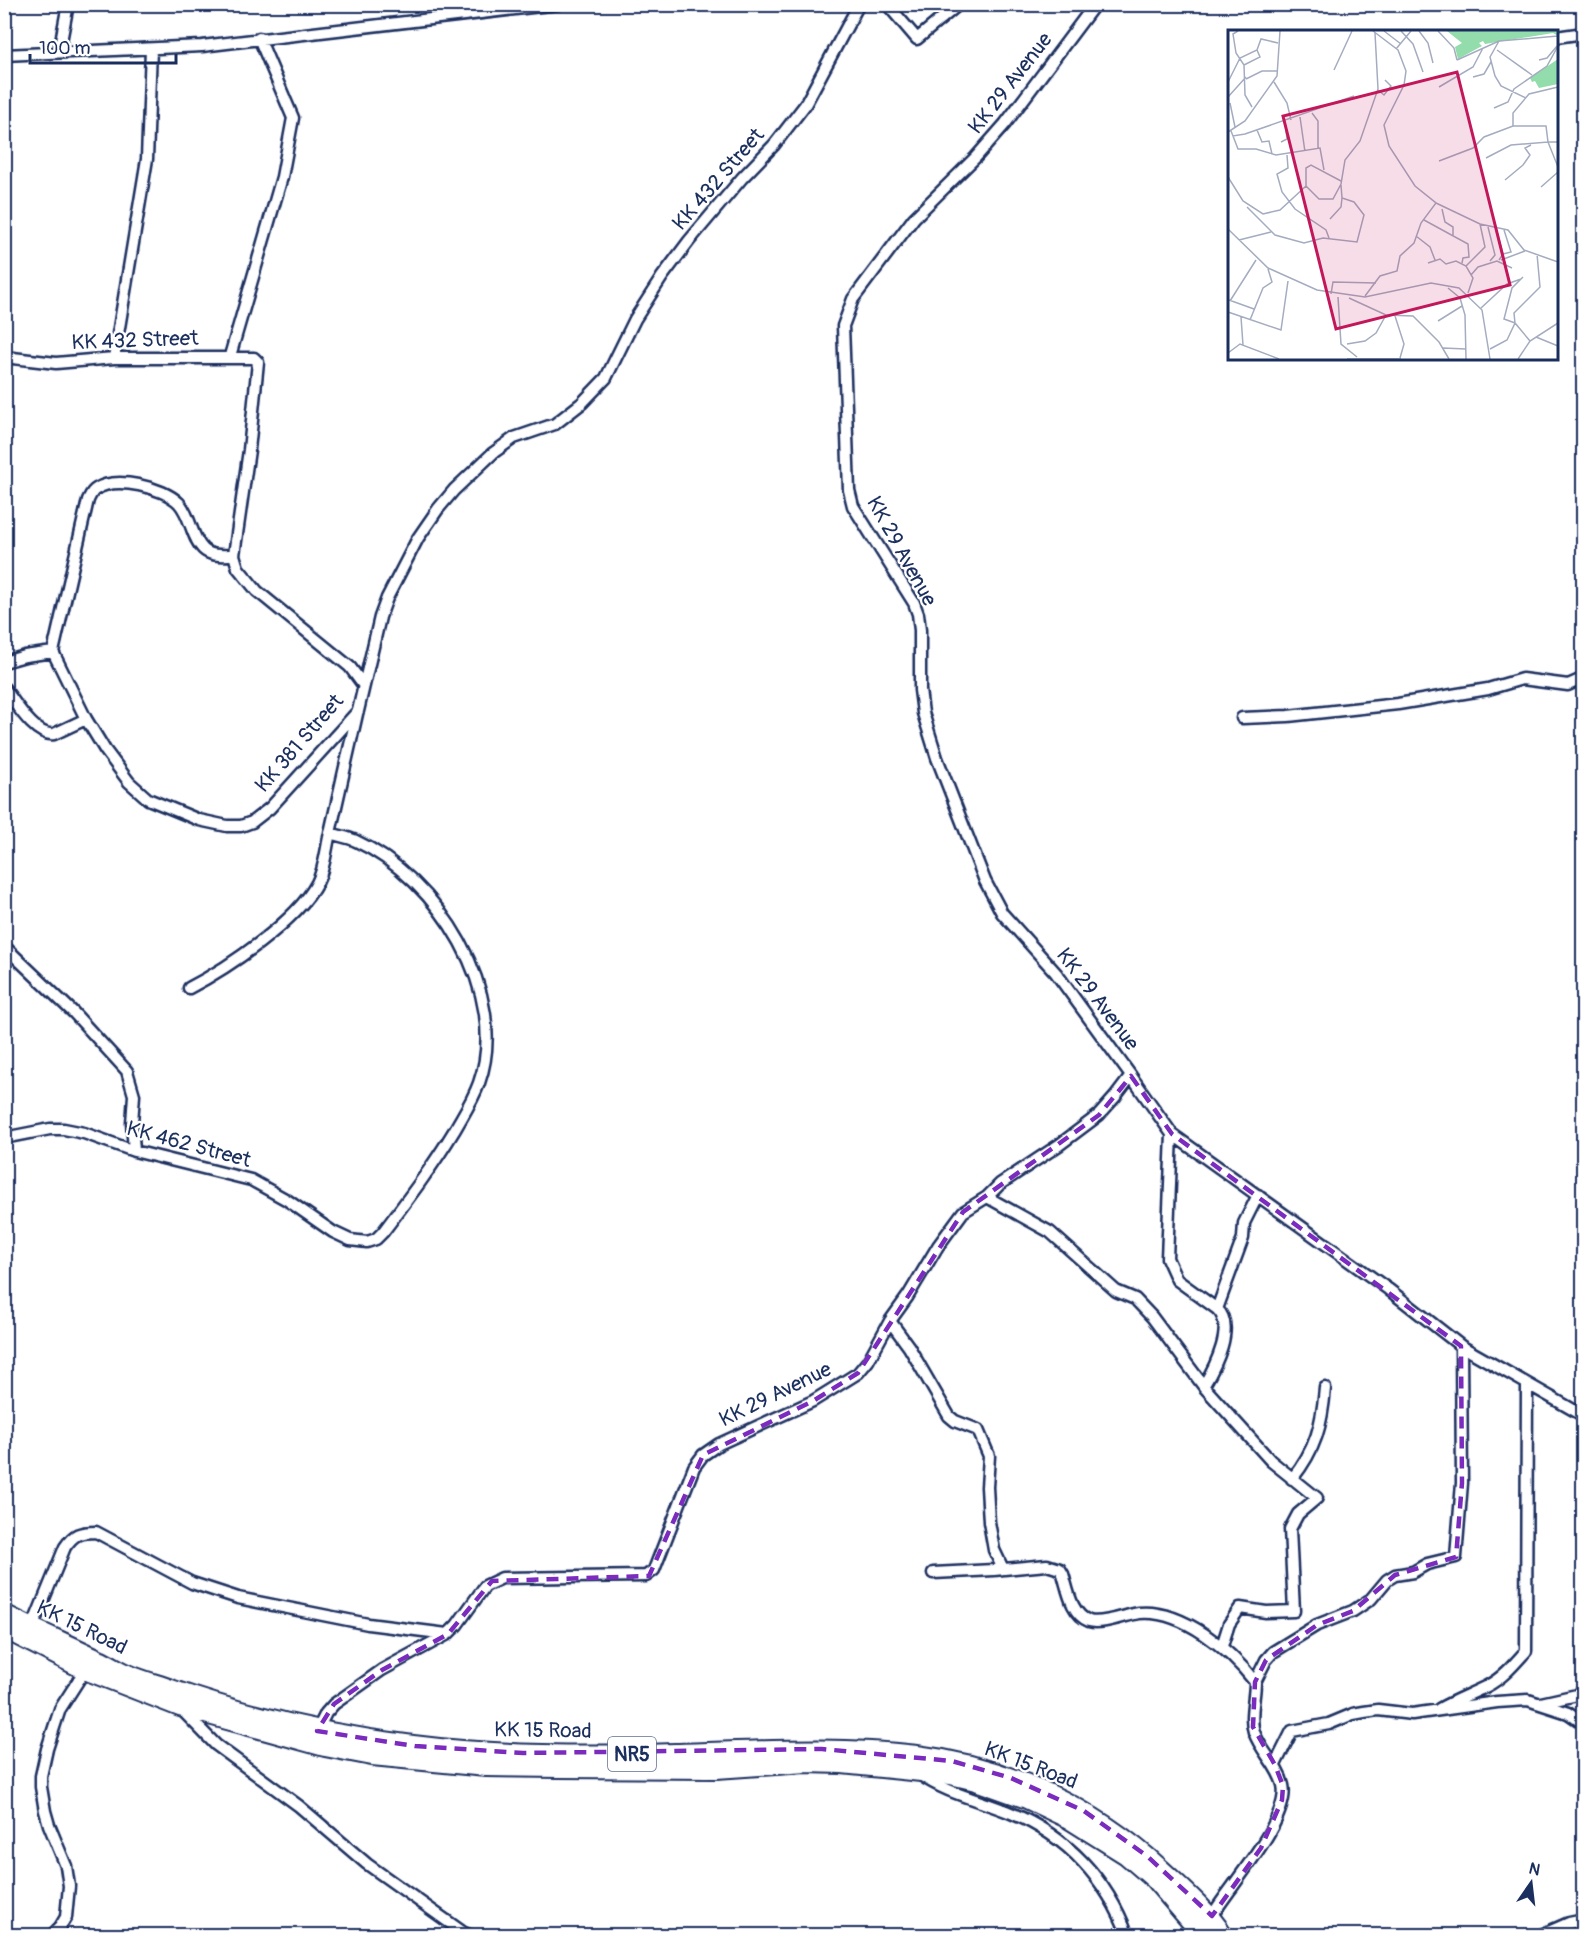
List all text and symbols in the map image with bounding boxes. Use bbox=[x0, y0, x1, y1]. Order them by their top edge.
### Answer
scale bar bbox=[30, 27, 176, 65]
street label: KK 29 Avenue bbox=[962, 27, 1059, 140]
inset map bbox=[1228, 30, 1558, 360]
text: 100 m bbox=[39, 37, 91, 60]
street label: KK 432 Street bbox=[667, 122, 771, 236]
street label: KK 432 Street bbox=[71, 325, 199, 356]
street label: KK 29 Avenue bbox=[860, 492, 943, 612]
street label: KK 381 Street bbox=[249, 688, 350, 798]
street label: KK 29 Avenue bbox=[1050, 943, 1145, 1056]
street label: KK 462 Street bbox=[124, 1115, 254, 1174]
street label: KK 29 Avenue bbox=[715, 1355, 836, 1433]
street label: KK 15 Road bbox=[32, 1594, 132, 1661]
street label: KK 15 Road bbox=[494, 1716, 592, 1745]
street label: KK 15 Road bbox=[980, 1735, 1081, 1796]
road number: NR5 bbox=[608, 1737, 656, 1771]
north arrow bbox=[1501, 1853, 1561, 1913]
text: N bbox=[1527, 1858, 1542, 1880]

